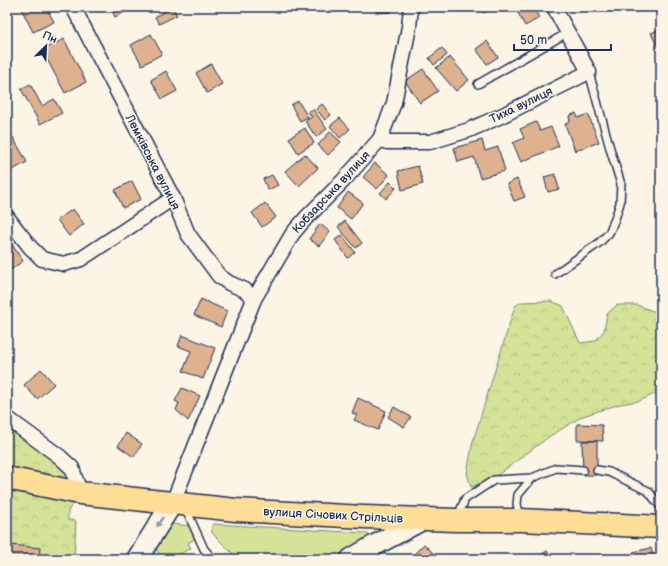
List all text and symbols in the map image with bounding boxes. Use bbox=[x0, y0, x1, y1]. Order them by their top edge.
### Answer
north arrow bbox=[26, 26, 66, 66]
scale bar bbox=[514, 26, 611, 52]
text: Пн bbox=[41, 28, 59, 46]
text: 50 m bbox=[520, 33, 547, 48]
street label: Тиха вулиця bbox=[487, 84, 556, 127]
street label: Лемківська вулиця bbox=[122, 111, 183, 213]
street label: Кобзарська вулиця bbox=[289, 148, 374, 237]
street label: вулиця Січових Стрільців bbox=[263, 504, 404, 527]
one-way arrow bbox=[156, 517, 164, 527]

